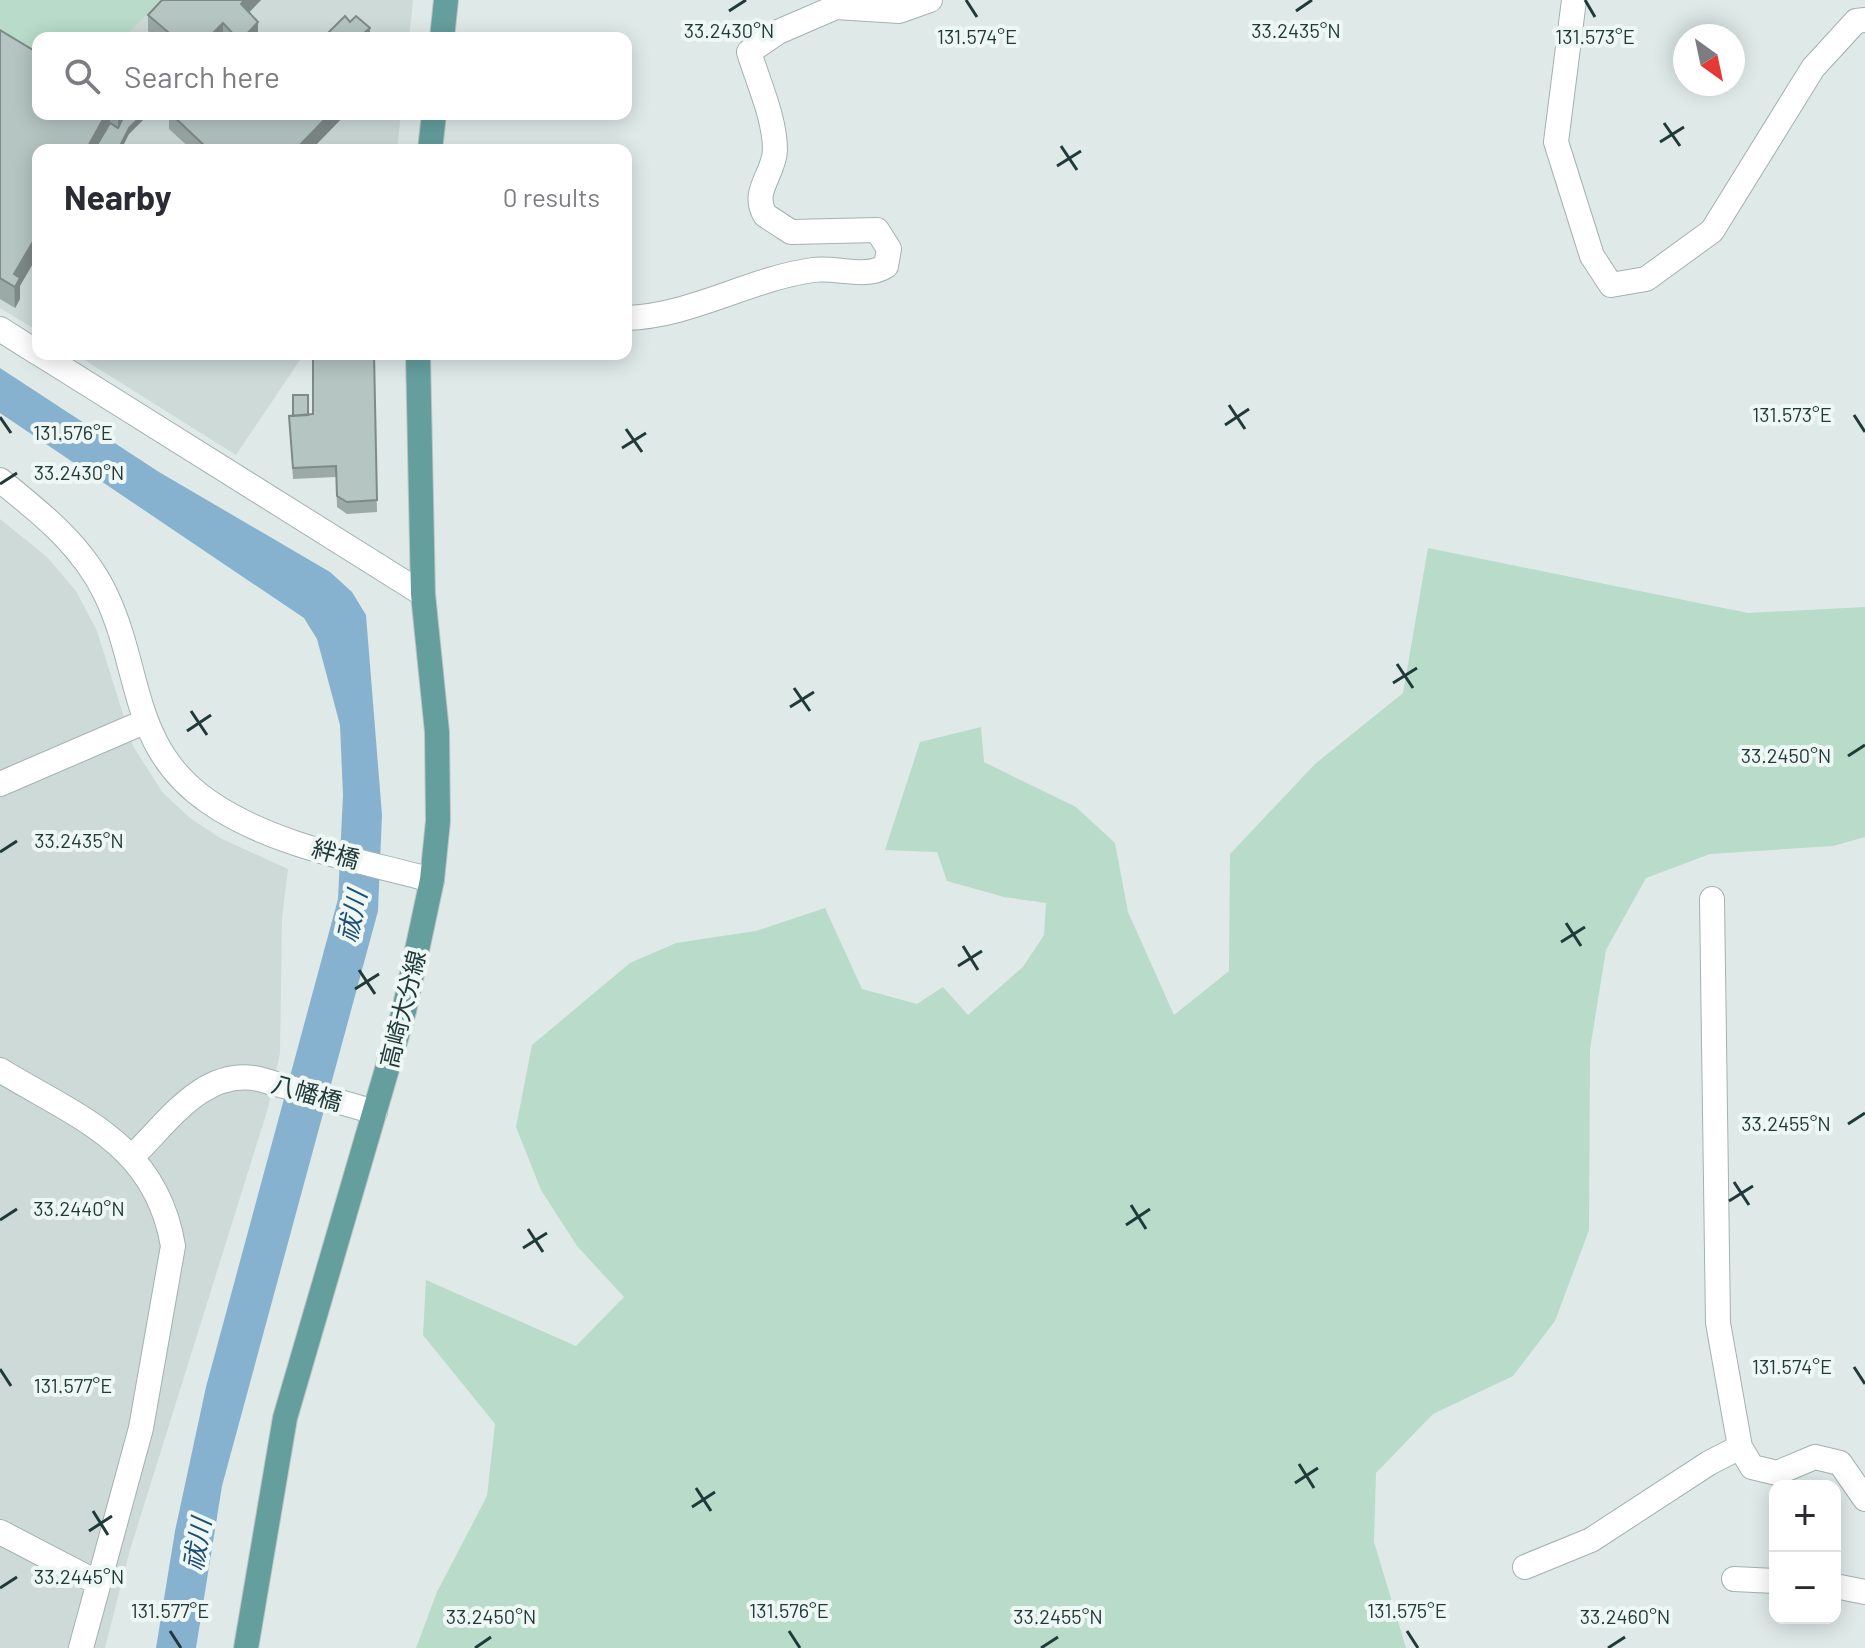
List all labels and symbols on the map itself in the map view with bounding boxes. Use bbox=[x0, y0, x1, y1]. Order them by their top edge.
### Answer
text: 33.2430°N bbox=[684, 18, 774, 42]
text: 33.2435°N bbox=[1251, 18, 1341, 42]
text: 131.574°E bbox=[937, 24, 1017, 48]
text: 131.573°E bbox=[1555, 24, 1635, 48]
north arrow bbox=[1673, 24, 1745, 96]
text: 131.573°E bbox=[1752, 402, 1832, 426]
text: 131.576°E bbox=[33, 420, 113, 444]
text: 33.2430°N bbox=[34, 460, 124, 484]
text: 33.2450°N bbox=[1741, 743, 1831, 767]
text: 33.2435°N bbox=[34, 828, 124, 852]
street label: 絆橋 bbox=[309, 832, 363, 874]
water label: 祓川 bbox=[330, 884, 372, 945]
street label: 高崎大分線 bbox=[373, 947, 431, 1071]
street label: 八幡橋 bbox=[268, 1068, 346, 1116]
text: 33.2455°N bbox=[1741, 1111, 1831, 1135]
text: 33.2440°N bbox=[33, 1196, 125, 1220]
text: 131.574°E bbox=[1752, 1354, 1832, 1378]
text: 131.577°E bbox=[34, 1373, 112, 1397]
water label: 祓川 bbox=[176, 1513, 216, 1572]
text: 33.2445°N bbox=[34, 1564, 124, 1588]
text: 131.577°E bbox=[131, 1598, 209, 1622]
text: 131.576°E bbox=[749, 1598, 829, 1622]
text: 131.575°E bbox=[1367, 1598, 1447, 1622]
text: 33.2450°N bbox=[446, 1604, 536, 1628]
text: 33.2455°N bbox=[1013, 1604, 1103, 1628]
text: 33.2460°N bbox=[1580, 1604, 1670, 1628]

